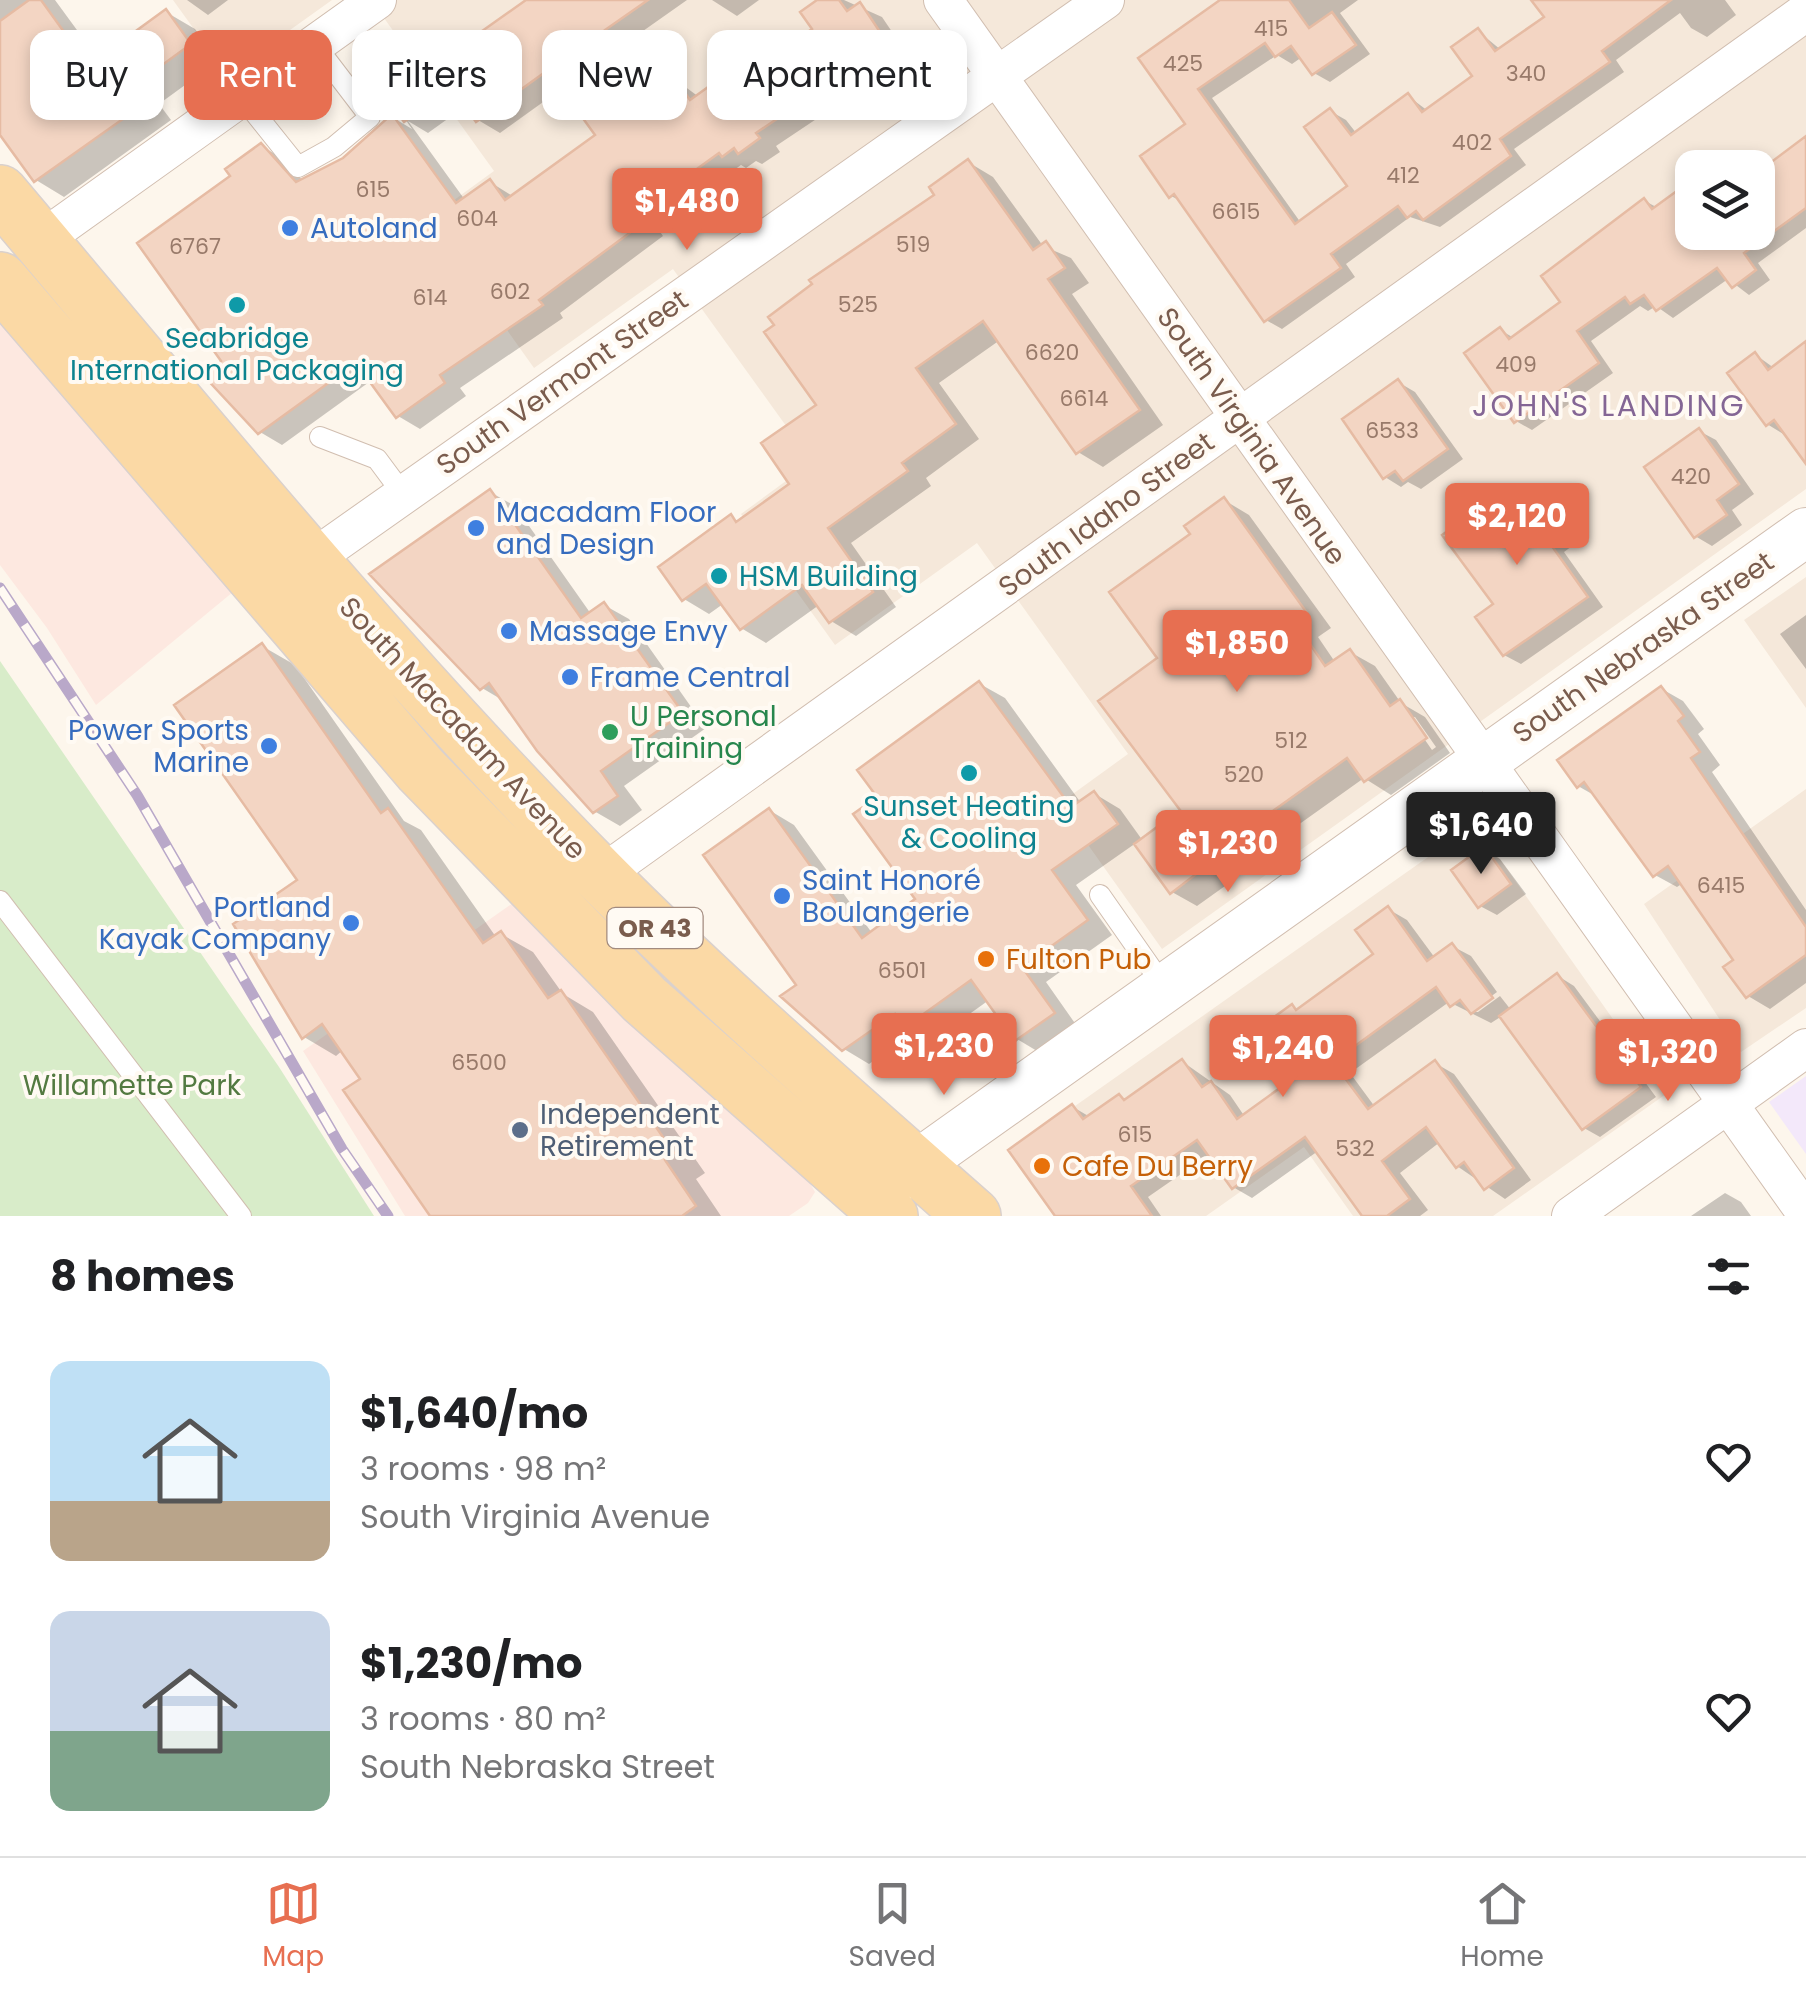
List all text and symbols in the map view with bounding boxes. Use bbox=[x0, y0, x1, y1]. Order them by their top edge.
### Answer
house number: 415 bbox=[1254, 13, 1288, 44]
chip: Buy bbox=[30, 30, 164, 120]
chip: Rent bbox=[184, 30, 332, 120]
chip: Filters bbox=[352, 30, 522, 120]
chip: New bbox=[542, 30, 687, 120]
chip: Apartment bbox=[707, 30, 967, 120]
house number: 425 bbox=[1163, 48, 1203, 79]
house number: 340 bbox=[1506, 58, 1546, 89]
house number: 402 bbox=[1452, 127, 1492, 158]
map controls bbox=[1675, 150, 1775, 250]
button: layers bbox=[1675, 150, 1775, 250]
house number: 412 bbox=[1386, 160, 1420, 191]
pin: $1,480 bbox=[606, 168, 768, 253]
house number: 615 bbox=[356, 174, 390, 205]
text: $1,480 bbox=[634, 178, 740, 223]
house number: 6615 bbox=[1212, 196, 1260, 227]
house number: 604 bbox=[456, 203, 498, 234]
place label: Autoland bbox=[310, 209, 438, 248]
marker: Autoland bbox=[279, 217, 301, 239]
house number: 519 bbox=[896, 229, 930, 260]
house number: 6767 bbox=[169, 231, 221, 262]
house number: 602 bbox=[490, 276, 530, 307]
street label: South Vermont Street bbox=[429, 281, 696, 484]
house number: 614 bbox=[413, 282, 448, 313]
house number: 525 bbox=[838, 289, 878, 320]
marker: Seabridge International Packaging bbox=[226, 294, 248, 316]
street label: South Virginia Avenue bbox=[1148, 300, 1355, 573]
place label: Seabridge International Packaging bbox=[70, 319, 404, 390]
house number: 6620 bbox=[1025, 337, 1079, 368]
house number: 409 bbox=[1495, 349, 1537, 380]
house number: 6614 bbox=[1060, 383, 1109, 414]
district label: JOHN'S LANDING bbox=[1472, 384, 1746, 427]
house number: 6533 bbox=[1365, 415, 1419, 446]
street label: South Idaho Street bbox=[991, 423, 1222, 606]
house number: 420 bbox=[1671, 461, 1711, 492]
pin: $2,120 bbox=[1436, 483, 1598, 568]
place label: Macadam Floor and Design bbox=[496, 493, 716, 564]
text: $2,120 bbox=[1467, 493, 1567, 538]
marker: Macadam Floor and Design bbox=[465, 517, 487, 539]
street label: South Nebraska Street bbox=[1505, 542, 1782, 752]
place label: HSM Building bbox=[739, 557, 918, 596]
marker: HSM Building bbox=[708, 565, 730, 587]
street label: South Macadam Avenue bbox=[330, 588, 595, 868]
pin: $1,850 bbox=[1156, 610, 1318, 695]
place label: Massage Envy bbox=[529, 612, 728, 651]
marker: Massage Envy bbox=[498, 620, 520, 642]
text: $1,850 bbox=[1185, 620, 1289, 665]
place label: Frame Central bbox=[590, 658, 791, 697]
marker: Frame Central bbox=[559, 666, 581, 688]
place label: U Personal Training bbox=[630, 697, 777, 768]
place label: Power Sports Marine bbox=[68, 711, 249, 782]
marker: U Personal Training bbox=[599, 721, 621, 743]
house number: 512 bbox=[1274, 725, 1308, 756]
marker: Power Sports Marine bbox=[258, 735, 280, 757]
house number: 520 bbox=[1224, 759, 1264, 790]
marker: Sunset Heating & Cooling bbox=[958, 762, 980, 784]
place label: Sunset Heating & Cooling bbox=[863, 787, 1075, 858]
pin: $1,640 bbox=[1400, 792, 1562, 877]
text: $1,640 bbox=[1428, 802, 1534, 847]
pin: $1,230 bbox=[1147, 810, 1309, 895]
text: $1,230 bbox=[1178, 820, 1278, 865]
place label: Saint Honoré Boulangerie bbox=[802, 861, 981, 932]
house number: 6415 bbox=[1697, 870, 1745, 901]
marker: Saint Honoré Boulangerie bbox=[771, 885, 793, 907]
place label: Portland Kayak Company bbox=[99, 888, 331, 959]
road number: OR 43 bbox=[608, 908, 702, 948]
marker: Portland Kayak Company bbox=[340, 912, 362, 934]
place label: Fulton Pub bbox=[1006, 940, 1152, 979]
marker: Fulton Pub bbox=[975, 948, 997, 970]
house number: 6501 bbox=[878, 955, 926, 986]
pin: $1,230 bbox=[863, 1013, 1025, 1098]
pin: $1,240 bbox=[1202, 1015, 1364, 1100]
pin: $1,320 bbox=[1587, 1019, 1749, 1104]
text: $1,230 bbox=[894, 1023, 994, 1068]
text: $1,240 bbox=[1231, 1025, 1335, 1070]
text: $1,320 bbox=[1618, 1029, 1718, 1074]
house number: 6500 bbox=[451, 1047, 507, 1078]
park label: Willamette Park bbox=[23, 1066, 242, 1105]
place label: Independent Retirement bbox=[540, 1095, 720, 1166]
marker: Independent Retirement bbox=[509, 1119, 531, 1141]
house number: 615 bbox=[1118, 1119, 1152, 1150]
house number: 532 bbox=[1335, 1133, 1375, 1164]
place label: Cafe Du Berry bbox=[1062, 1147, 1253, 1186]
marker: Cafe Du Berry bbox=[1031, 1155, 1053, 1177]
text: 8 homes bbox=[50, 1247, 235, 1306]
icon: filters bbox=[1701, 1249, 1756, 1304]
text: $1,640/mo bbox=[360, 1384, 588, 1443]
icon: home bbox=[130, 1401, 250, 1521]
icon: heart bbox=[1701, 1434, 1756, 1489]
text: 3 rooms · 98 m² bbox=[360, 1446, 606, 1491]
text: South Virginia Avenue bbox=[360, 1494, 710, 1539]
text: $1,230/mo bbox=[360, 1634, 583, 1693]
icon: home bbox=[130, 1651, 250, 1771]
icon: heart bbox=[1701, 1684, 1756, 1739]
text: 3 rooms · 80 m² bbox=[360, 1696, 606, 1741]
text: South Nebraska Street bbox=[360, 1744, 715, 1789]
tab: Map bbox=[262, 1876, 324, 1978]
tab: Saved bbox=[849, 1876, 936, 1978]
tab: Home bbox=[1460, 1876, 1544, 1978]

